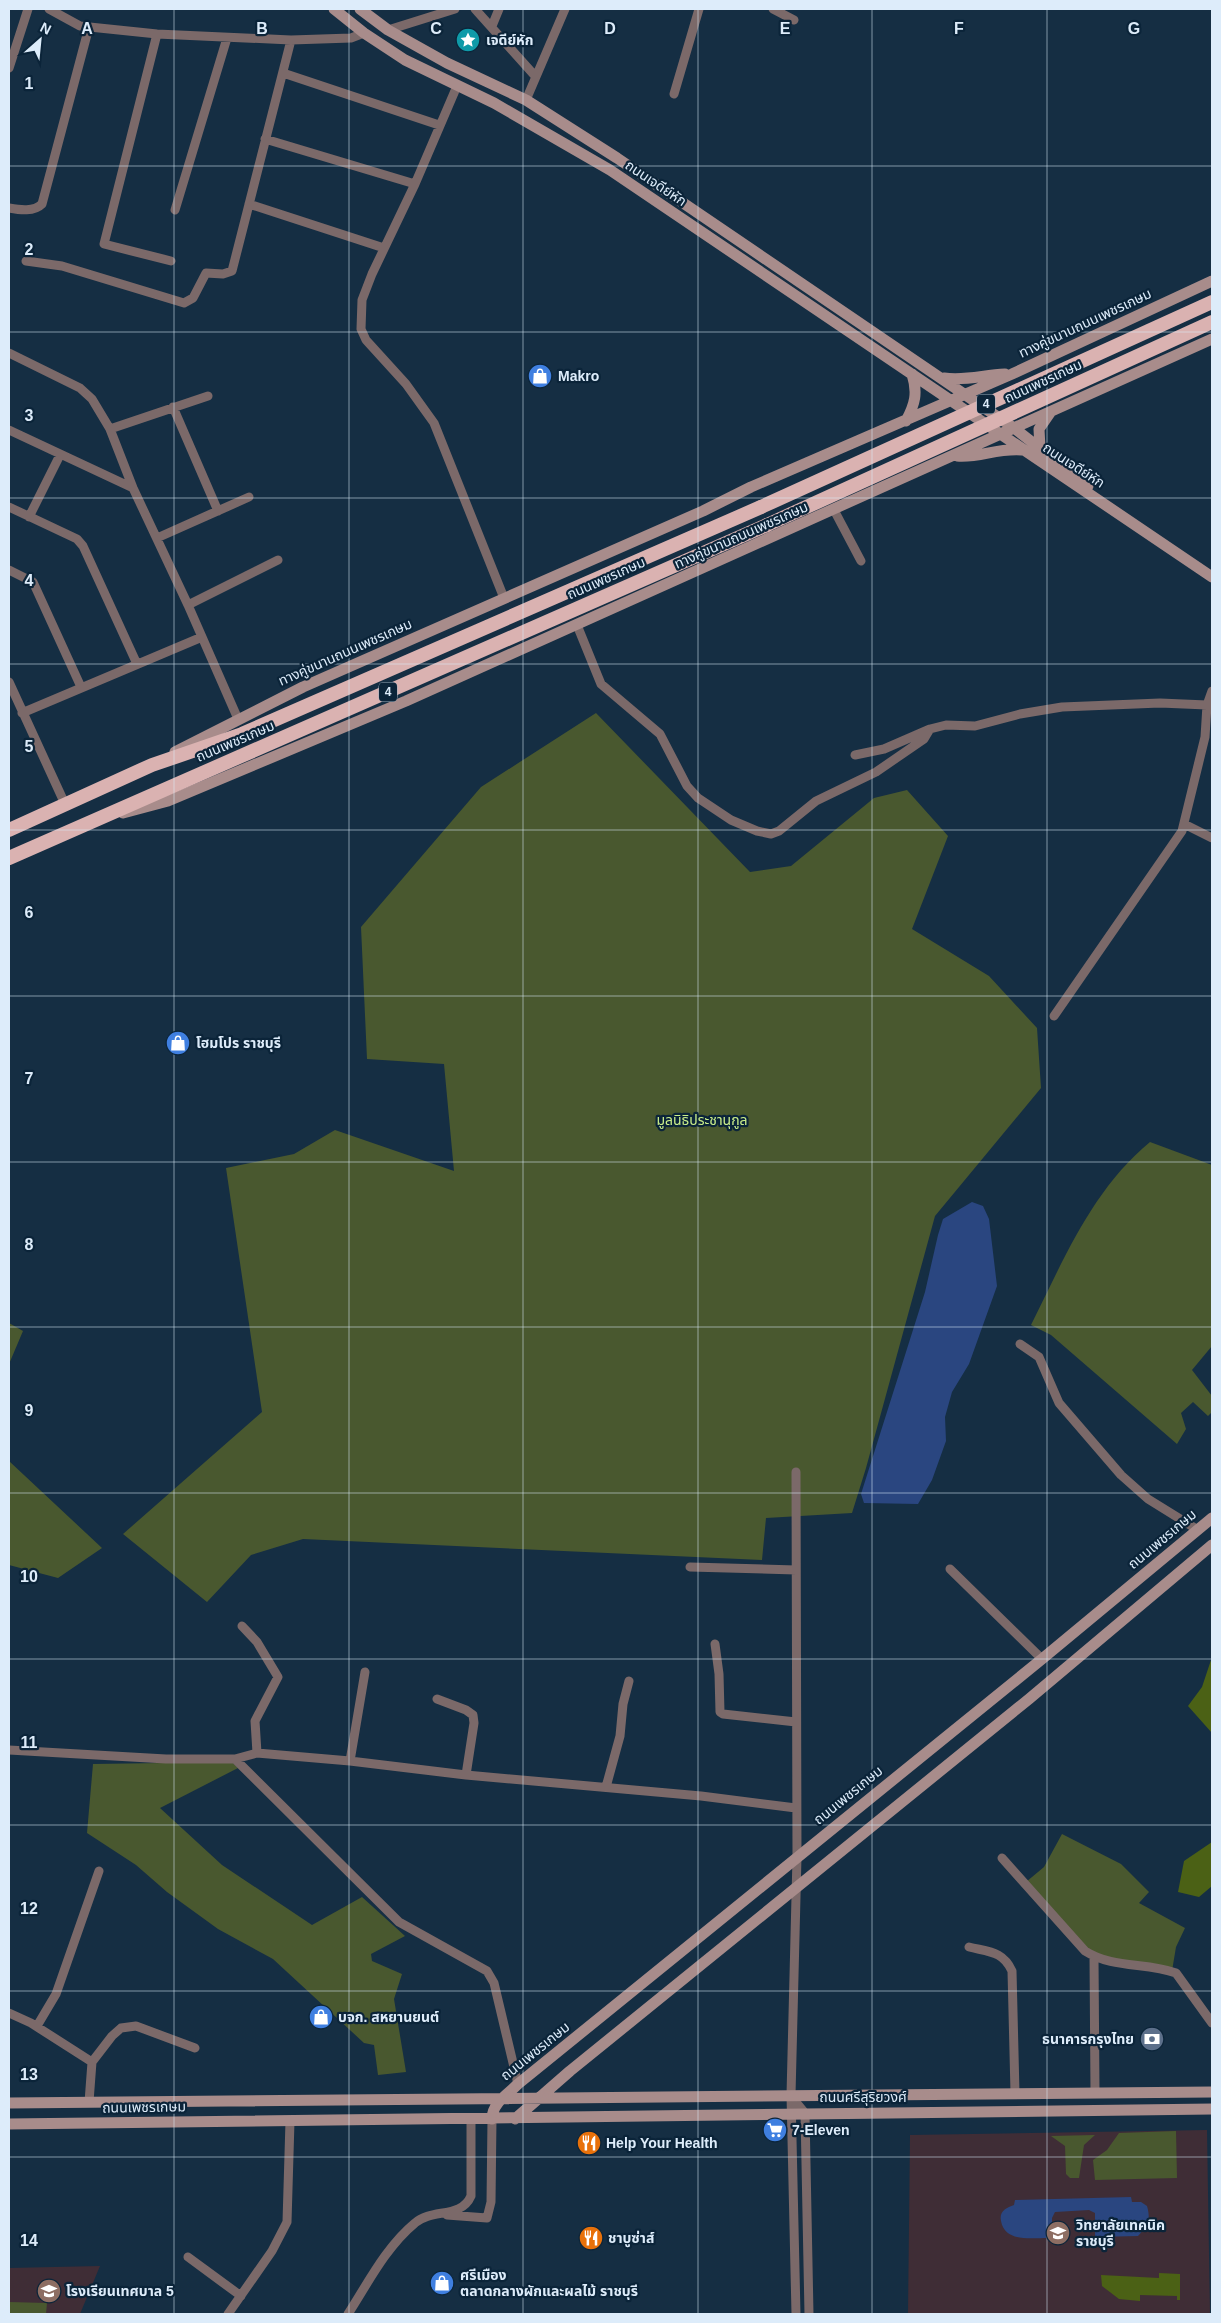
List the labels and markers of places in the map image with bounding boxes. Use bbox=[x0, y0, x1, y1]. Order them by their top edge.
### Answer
place icon: เจดีย์หัก bbox=[455, 27, 481, 53]
place label: เจดีย์หัก bbox=[486, 32, 534, 48]
shop icon: Makro bbox=[527, 363, 553, 389]
place label: Makro bbox=[558, 368, 599, 384]
shop icon: โฮมโปร ราชบุรี bbox=[165, 1030, 191, 1056]
place label: โฮมโปร ราชบุรี bbox=[196, 1035, 281, 1052]
shop icon: บจก. สหยานยนต์ bbox=[308, 2004, 334, 2030]
place label: บจก. สหยานยนต์ bbox=[338, 2009, 439, 2025]
bank icon: ธนาคารกรุงไทย bbox=[1139, 2026, 1165, 2052]
place label: ธนาคารกรุงไทย bbox=[1042, 2031, 1134, 2048]
supermarket icon: 7-Eleven bbox=[762, 2117, 788, 2143]
place label: 7-Eleven bbox=[792, 2122, 850, 2138]
restaurant icon: Help Your Health bbox=[576, 2130, 602, 2156]
place label: Help Your Health bbox=[606, 2135, 718, 2151]
place label: วิทยาลัยเทคนิค ราชบุรี bbox=[1076, 2217, 1165, 2250]
school or university icon: วิทยาลัยเทคนิค ราชบุรี bbox=[1045, 2220, 1071, 2246]
restaurant icon: ชาบูซ่าส์ bbox=[578, 2225, 604, 2251]
place label: ชาบูซ่าส์ bbox=[608, 2230, 655, 2248]
place label: ศรีเมือง ตลาดกลางผักและผลไม้ ราชบุรี bbox=[460, 2267, 638, 2300]
shop icon: ศรีเมือง ตลาดกลางผักและผลไม้ ราชบุรี bbox=[429, 2270, 455, 2296]
school or university icon: โรงเรียนเทศบาล 5 bbox=[36, 2278, 62, 2304]
place label: โรงเรียนเทศบาล 5 bbox=[66, 2283, 174, 2299]

